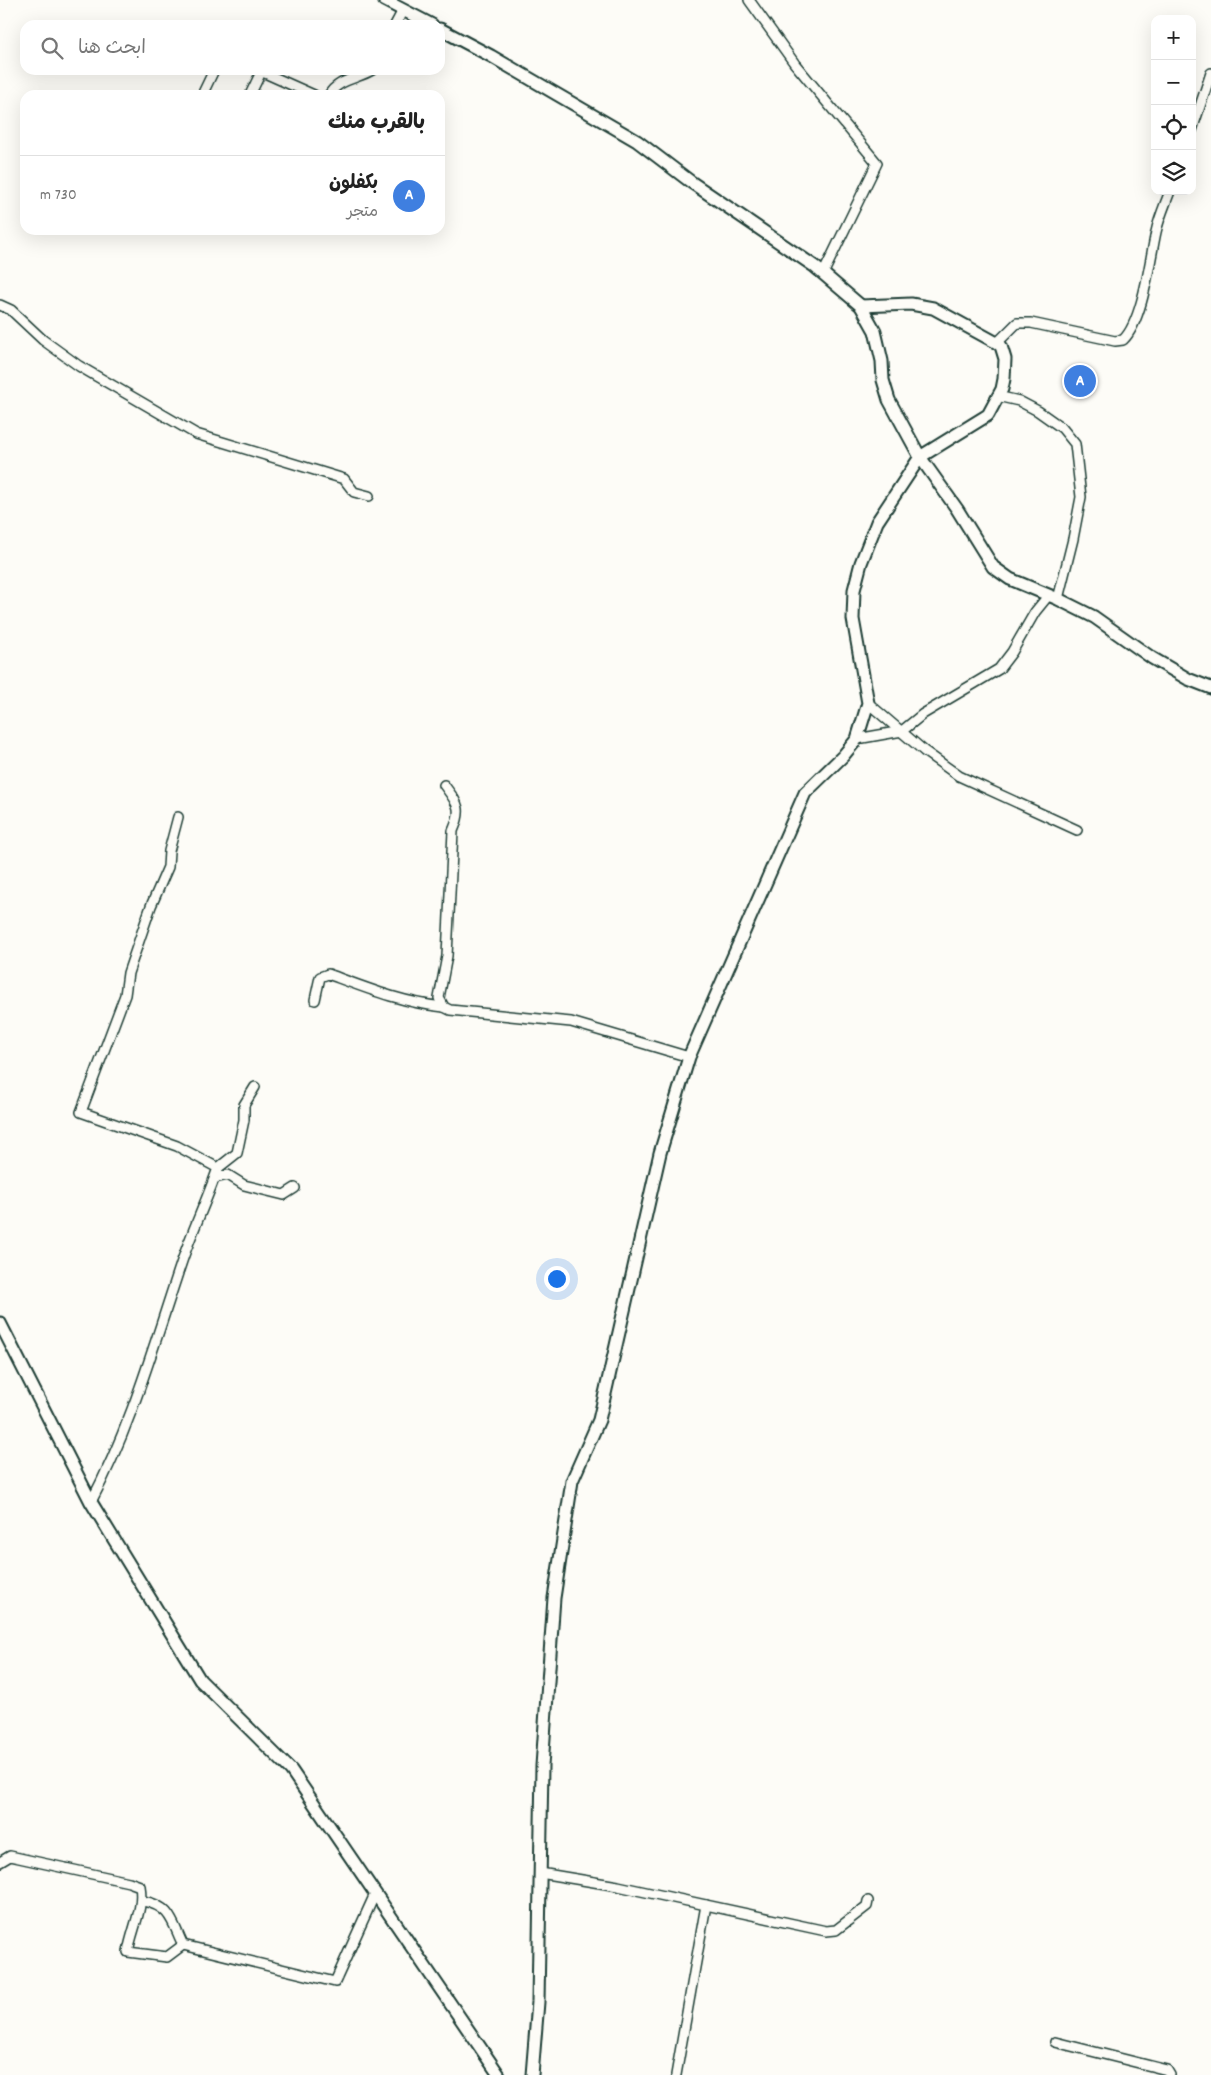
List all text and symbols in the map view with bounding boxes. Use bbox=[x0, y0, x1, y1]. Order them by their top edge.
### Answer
map controls bbox=[1151, 15, 1196, 195]
button: + bbox=[1151, 15, 1196, 60]
search box bbox=[20, 20, 445, 75]
icon: search bbox=[38, 34, 66, 62]
text: ابحث هنا bbox=[78, 36, 146, 63]
button: − bbox=[1151, 60, 1196, 105]
button: locate bbox=[1151, 105, 1196, 150]
text: بالقرب منك bbox=[328, 109, 425, 139]
button: layers bbox=[1151, 150, 1196, 195]
text: بكفلون bbox=[329, 171, 378, 198]
text: 730 m bbox=[40, 184, 77, 207]
text: A bbox=[405, 184, 413, 207]
text: متجر bbox=[347, 201, 378, 224]
pin: A bbox=[1064, 362, 1096, 400]
your location bbox=[544, 1266, 570, 1292]

